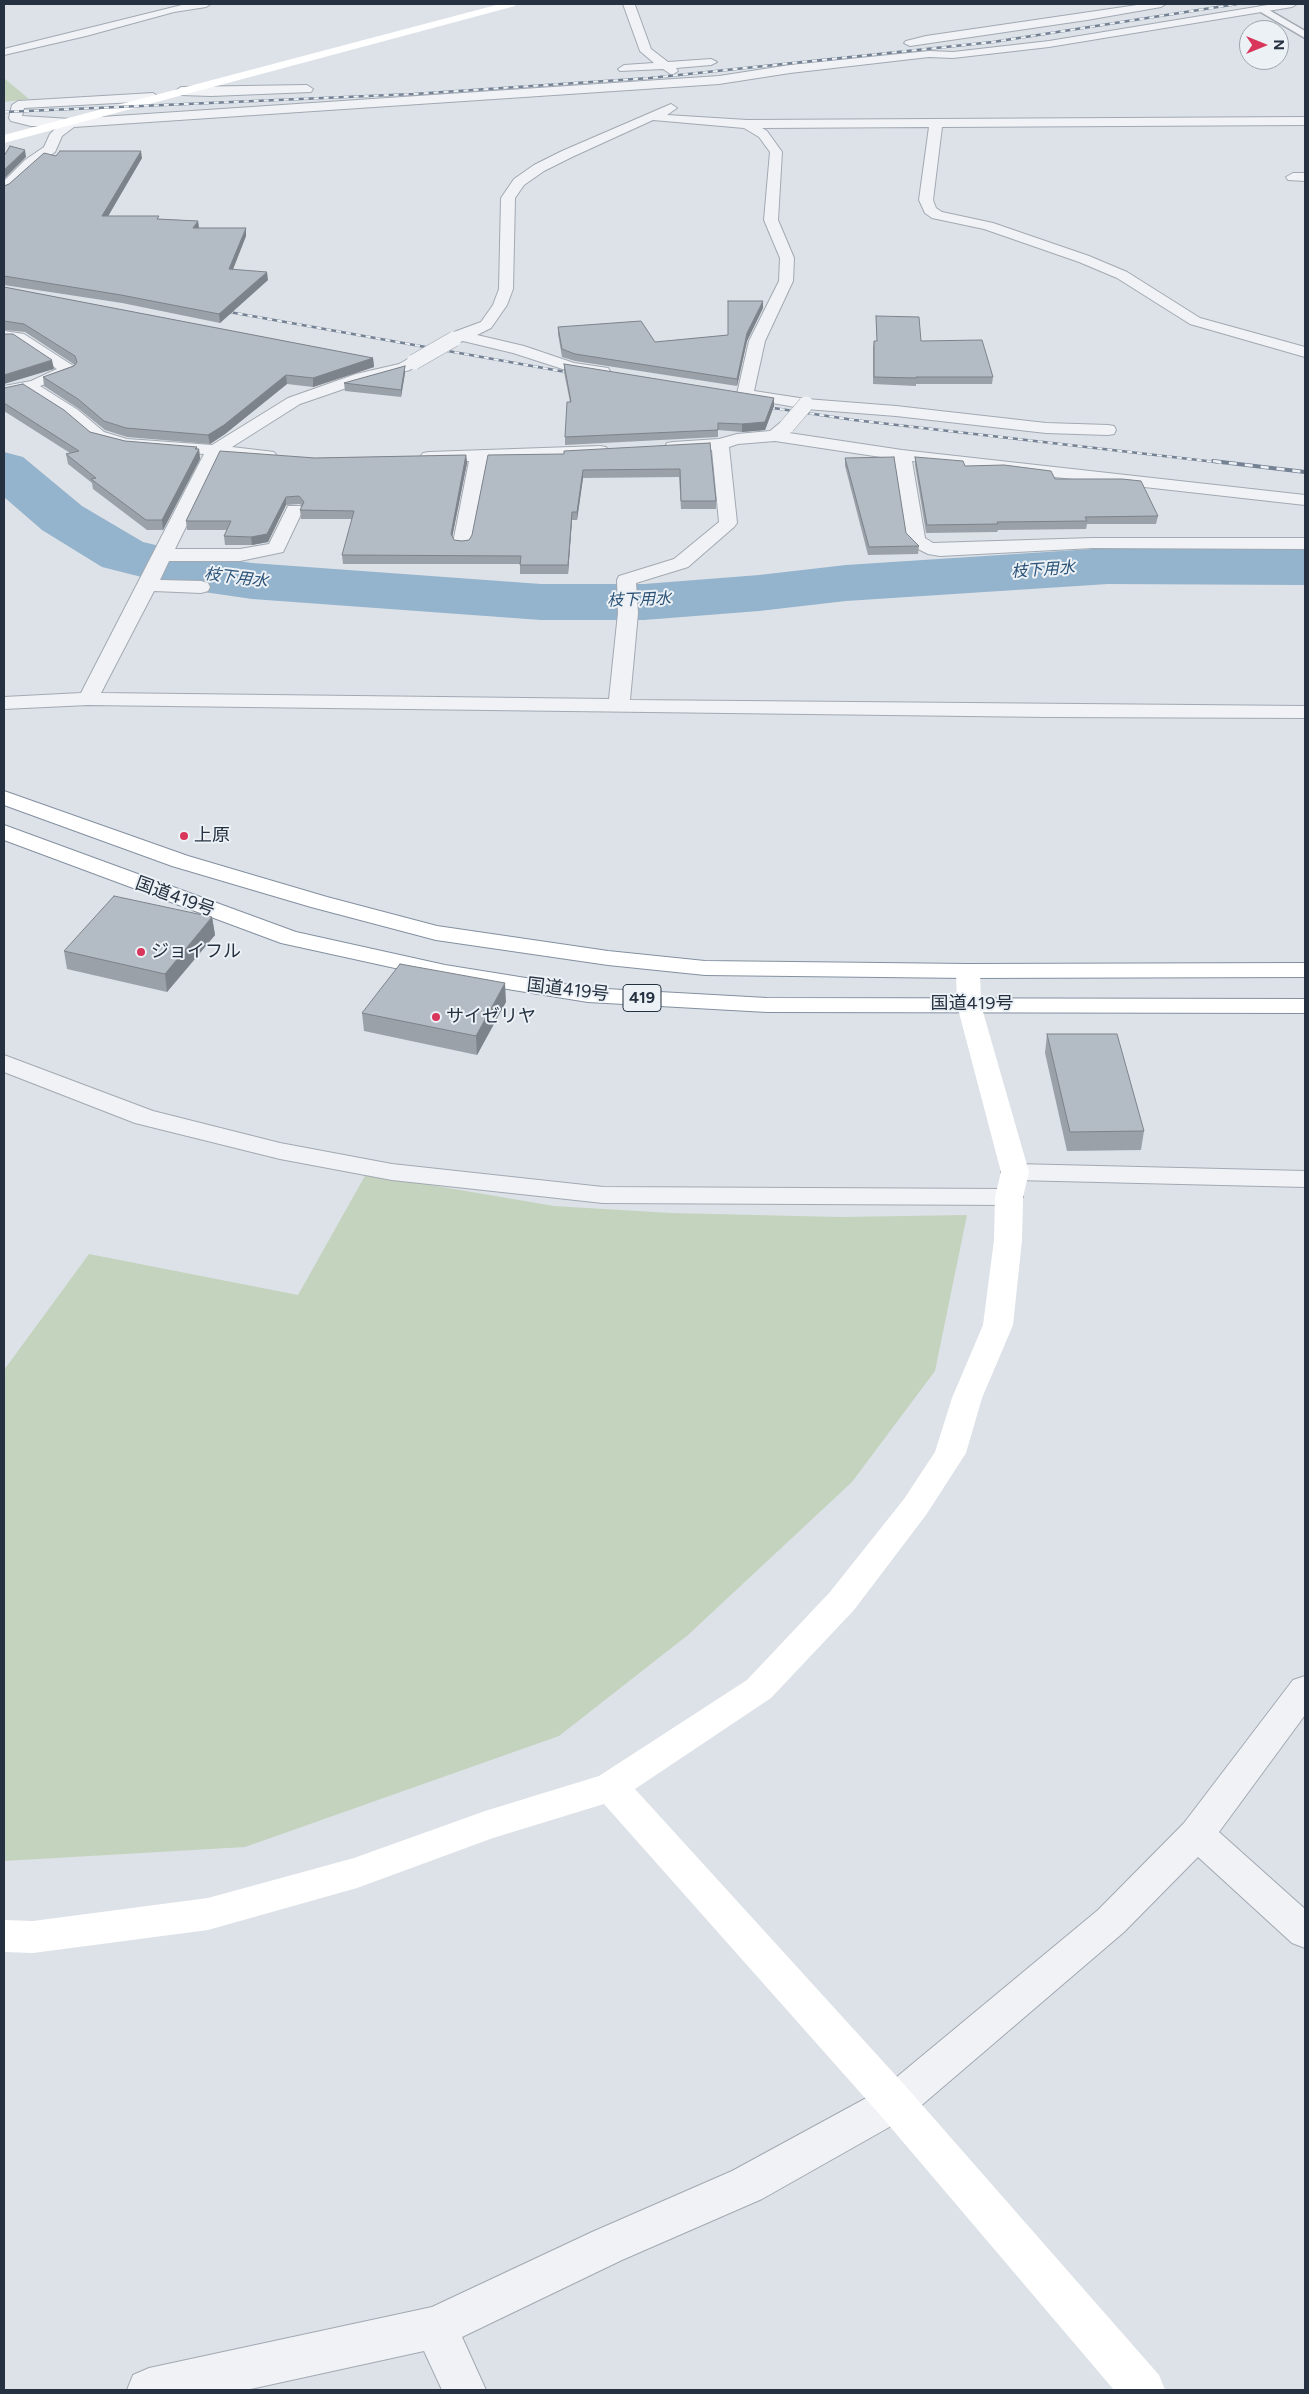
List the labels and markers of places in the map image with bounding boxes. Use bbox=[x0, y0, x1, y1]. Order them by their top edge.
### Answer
place label: 上原 bbox=[194, 825, 230, 847]
marker: 上原 bbox=[178, 830, 190, 842]
place label: ジョイフル bbox=[151, 941, 241, 963]
marker: ジョイフル bbox=[135, 946, 147, 958]
place label: サイゼリヤ bbox=[446, 1006, 536, 1028]
marker: サイゼリヤ bbox=[430, 1011, 442, 1023]

